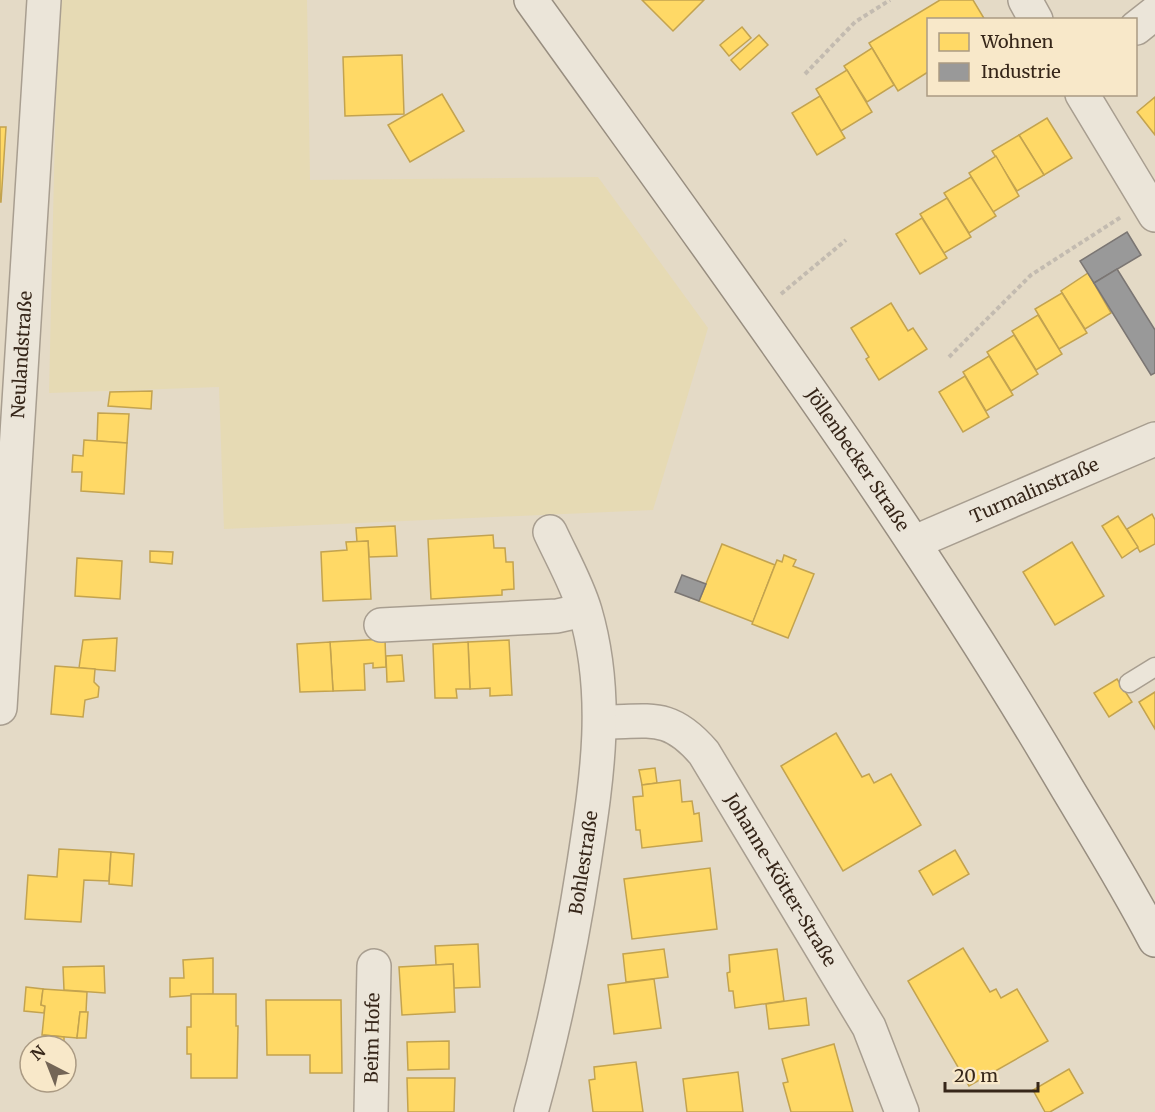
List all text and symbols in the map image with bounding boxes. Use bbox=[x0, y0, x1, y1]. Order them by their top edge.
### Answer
legend bbox=[927, 18, 1137, 96]
text: Wohnen bbox=[980, 30, 1054, 53]
text: Industrie bbox=[981, 60, 1061, 83]
street label: Neulandstraße bbox=[6, 290, 37, 419]
street label: Jöllenbecker Straße bbox=[800, 383, 915, 536]
street label: Turmalinstraße bbox=[966, 453, 1102, 528]
street label: Johanne-Kötter-Straße bbox=[720, 788, 842, 971]
street label: Bohlestraße bbox=[564, 809, 603, 916]
street label: Beim Hofe bbox=[360, 993, 384, 1083]
north arrow bbox=[18, 1034, 78, 1094]
text: N bbox=[27, 1041, 50, 1065]
scale bar bbox=[945, 1055, 1038, 1093]
text: 20 m bbox=[954, 1064, 998, 1087]

